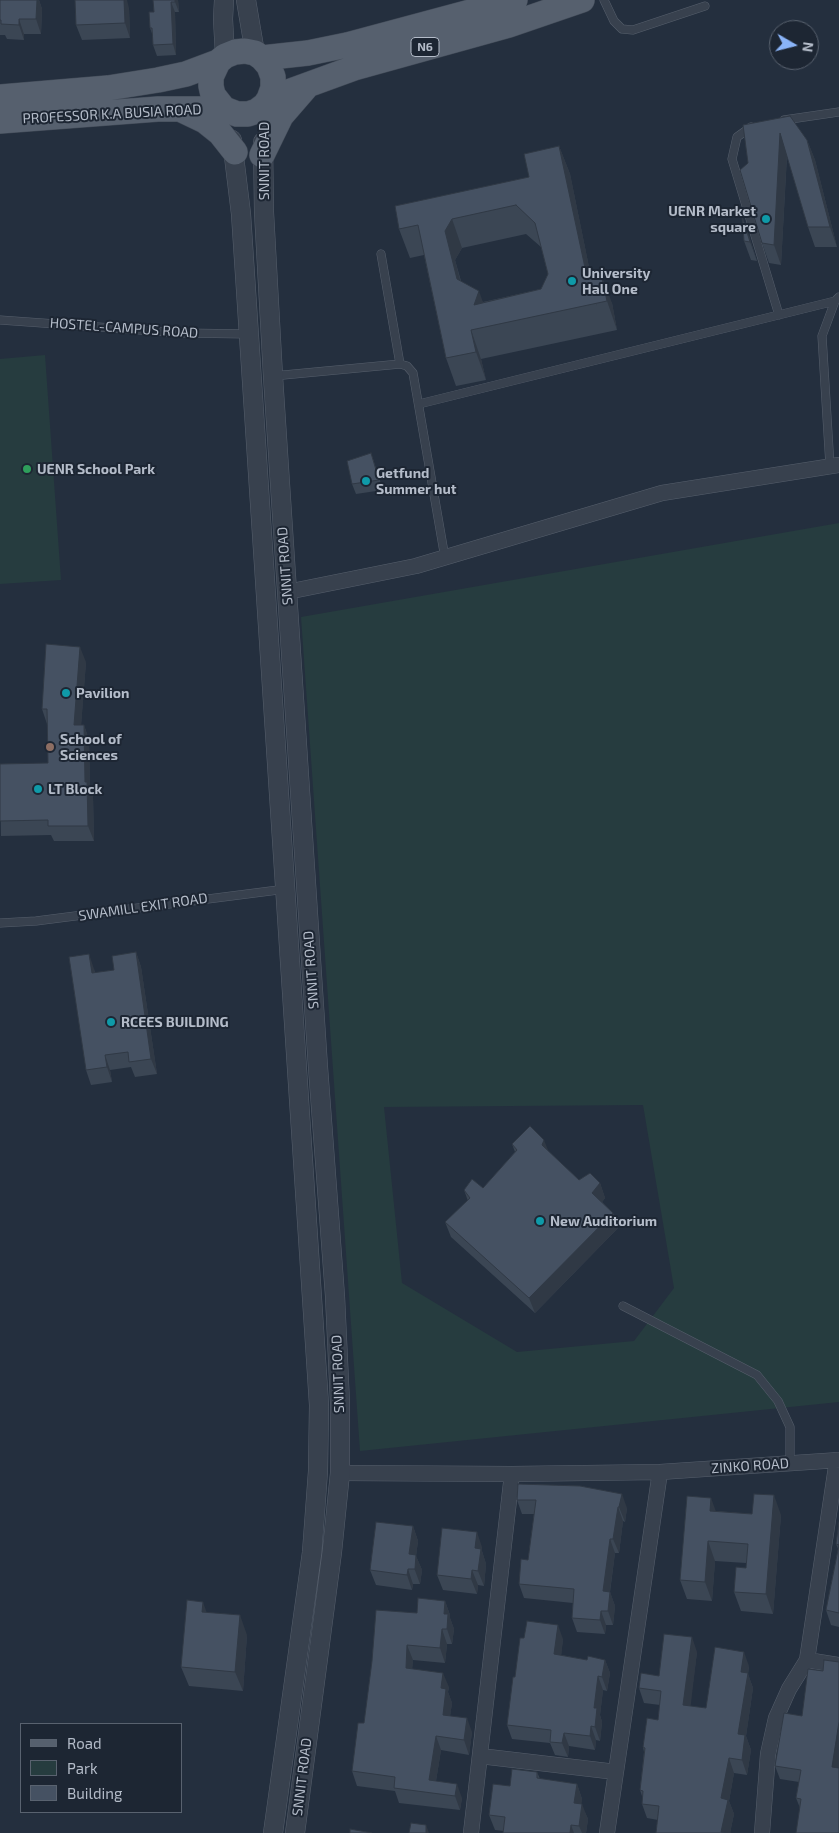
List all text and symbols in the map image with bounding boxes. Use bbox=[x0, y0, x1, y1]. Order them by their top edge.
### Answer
north arrow bbox=[769, 20, 819, 70]
road number: N6 bbox=[411, 38, 439, 56]
text: N bbox=[799, 41, 817, 53]
street label: PROFESSOR K.A BUSIA ROAD bbox=[22, 101, 202, 127]
street label: SNNIT ROAD bbox=[256, 122, 272, 200]
place label: UENR Market square bbox=[668, 203, 756, 236]
marker: UENR Market square bbox=[760, 213, 772, 225]
place label: University Hall One bbox=[582, 265, 651, 298]
marker: University Hall One bbox=[566, 275, 578, 287]
street label: HOSTEL-CAMPUS ROAD bbox=[49, 314, 199, 342]
place label: UENR School Park bbox=[37, 461, 155, 477]
marker: UENR School Park bbox=[21, 463, 33, 475]
place label: Getfund Summer hut bbox=[376, 465, 457, 498]
marker: Getfund Summer hut bbox=[360, 475, 372, 487]
street label: SNNIT ROAD bbox=[274, 526, 296, 606]
place label: Pavilion bbox=[76, 685, 129, 701]
marker: Pavilion bbox=[60, 687, 72, 699]
place label: School of Sciences bbox=[60, 731, 122, 764]
marker: School of Sciences bbox=[44, 741, 56, 753]
place label: LT Block bbox=[48, 781, 102, 797]
marker: LT Block bbox=[32, 783, 44, 795]
street label: SWAMILL EXIT ROAD bbox=[77, 890, 209, 924]
street label: SNNIT ROAD bbox=[300, 930, 322, 1010]
place label: RCEES BUILDING bbox=[121, 1014, 229, 1030]
marker: RCEES BUILDING bbox=[105, 1016, 117, 1028]
place label: New Auditorium bbox=[550, 1213, 657, 1229]
marker: New Auditorium bbox=[534, 1215, 546, 1227]
street label: SNNIT ROAD bbox=[328, 1334, 348, 1414]
street label: ZINKO ROAD bbox=[711, 1455, 789, 1477]
legend bbox=[20, 1723, 182, 1813]
text: Road bbox=[67, 1734, 102, 1752]
street label: SNNIT ROAD bbox=[289, 1737, 315, 1817]
text: Park bbox=[67, 1759, 98, 1777]
text: Building bbox=[67, 1784, 122, 1802]

